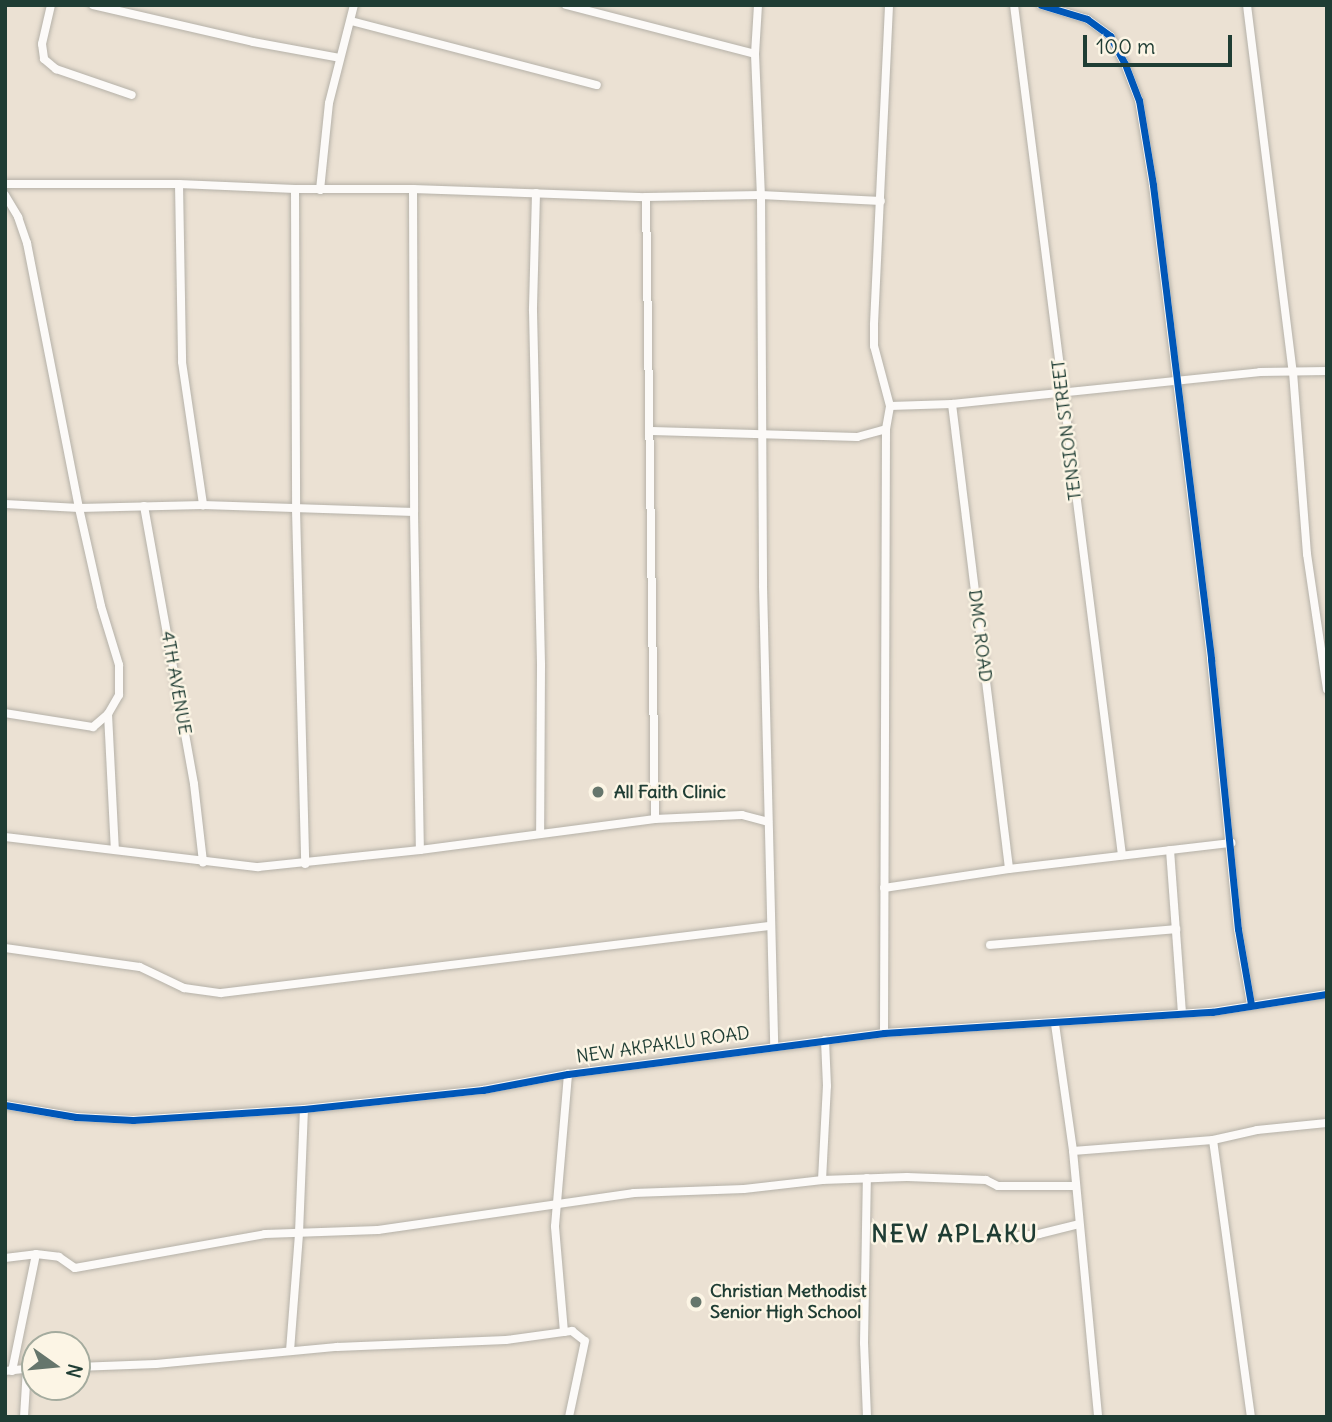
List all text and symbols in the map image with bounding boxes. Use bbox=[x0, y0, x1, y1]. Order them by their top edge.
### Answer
scale bar bbox=[1087, 21, 1236, 65]
text: 100 m bbox=[1096, 33, 1155, 60]
street label: TENSION STREET bbox=[1048, 358, 1086, 502]
street label: DMC ROAD bbox=[964, 588, 996, 684]
street label: 4TH AVENUE bbox=[156, 629, 196, 737]
place label: All Faith Clinic bbox=[614, 781, 726, 803]
marker: All Faith Clinic bbox=[588, 782, 608, 802]
street label: NEW AKPAKLU ROAD bbox=[575, 1022, 751, 1068]
district label: NEW APLAKU bbox=[872, 1220, 1038, 1248]
place label: Christian Methodist Senior High School bbox=[710, 1281, 866, 1324]
marker: Christian Methodist Senior High School bbox=[688, 1294, 704, 1310]
north arrow bbox=[21, 1331, 91, 1401]
text: N bbox=[61, 1361, 88, 1380]

